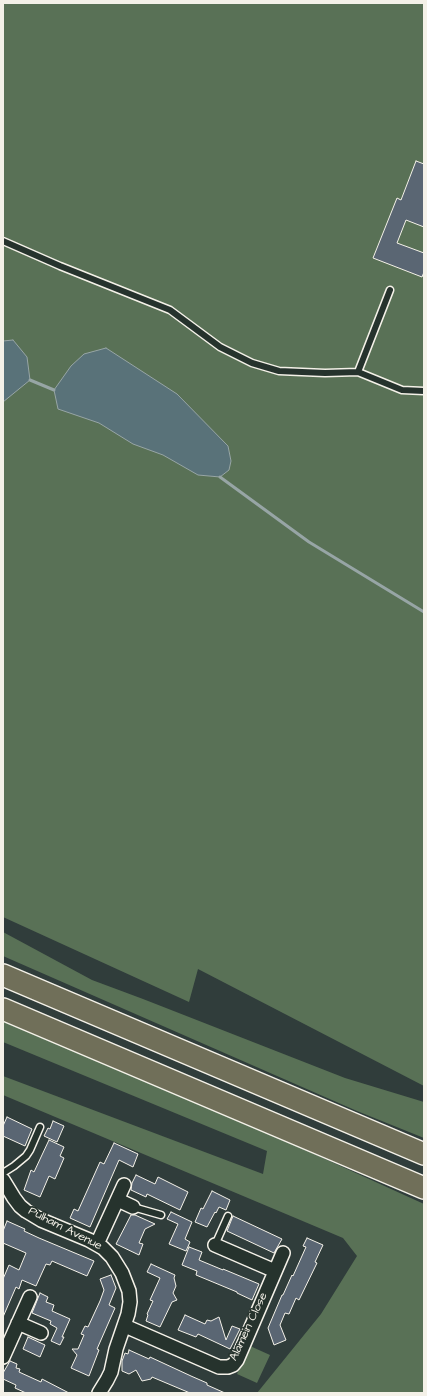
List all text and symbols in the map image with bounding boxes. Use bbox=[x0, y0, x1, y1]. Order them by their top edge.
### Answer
street label: Pulham Avenue bbox=[26, 1204, 104, 1254]
street label: Alamein Close bbox=[227, 1291, 271, 1363]

